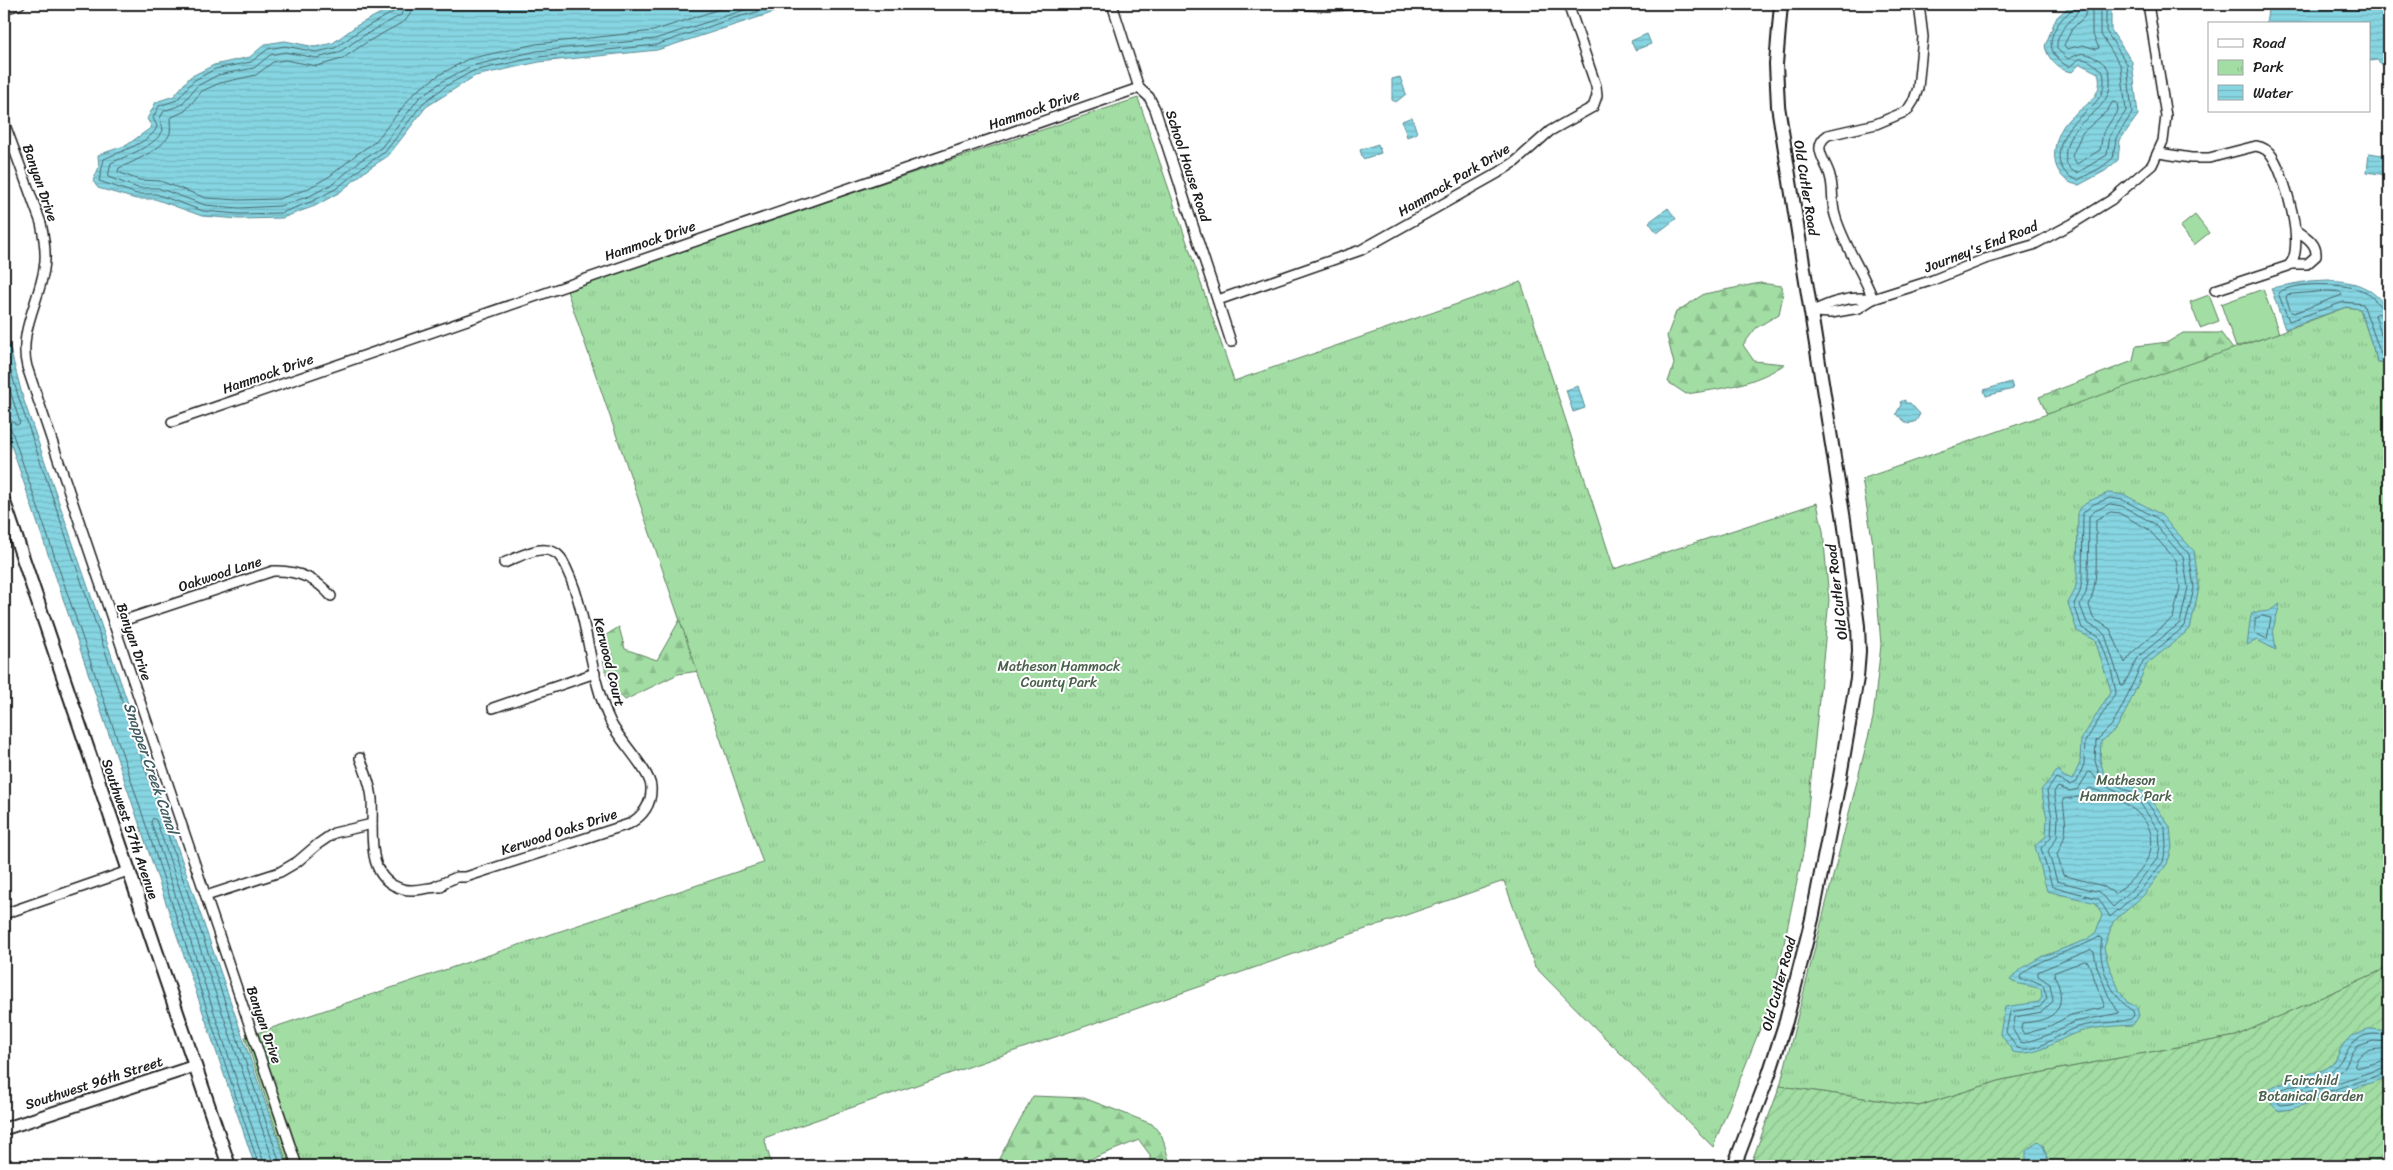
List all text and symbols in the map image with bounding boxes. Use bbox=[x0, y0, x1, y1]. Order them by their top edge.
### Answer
legend bbox=[2208, 22, 2370, 112]
text: Road bbox=[2253, 30, 2286, 56]
text: Park bbox=[2253, 54, 2284, 80]
text: Water bbox=[2253, 80, 2293, 106]
street label: Hammock Drive bbox=[985, 83, 1083, 137]
street label: School House Road bbox=[1158, 107, 1218, 227]
street label: Hammock Park Drive bbox=[1393, 136, 1515, 224]
street label: Old Cutler Road bbox=[1786, 138, 1826, 239]
street label: Banyan Drive bbox=[15, 141, 65, 225]
street label: Journey's End Road bbox=[1920, 213, 2043, 281]
street label: Hammock Drive bbox=[601, 214, 699, 268]
street label: Hammock Drive bbox=[219, 347, 317, 401]
street label: Old Cutler Road bbox=[1819, 541, 1855, 641]
street label: Oakwood Lane bbox=[175, 549, 265, 599]
street label: Banyan Drive bbox=[109, 600, 159, 684]
street label: Kerwood Court bbox=[586, 615, 632, 709]
park label: Matheson Hammock County Park bbox=[998, 654, 1121, 695]
water label: Snapper Creek Canal bbox=[116, 699, 187, 841]
street label: Southwest 57th Avenue bbox=[94, 755, 166, 903]
park label: Matheson Hammock Park bbox=[2080, 768, 2172, 809]
street label: Kerwood Oaks Drive bbox=[498, 801, 621, 863]
street label: Old Cutler Road bbox=[1754, 933, 1804, 1034]
street label: Banyan Drive bbox=[239, 983, 289, 1067]
street label: Southwest 96th Street bbox=[22, 1049, 166, 1117]
park label: Fairchild Botanical Garden bbox=[2258, 1068, 2364, 1109]

